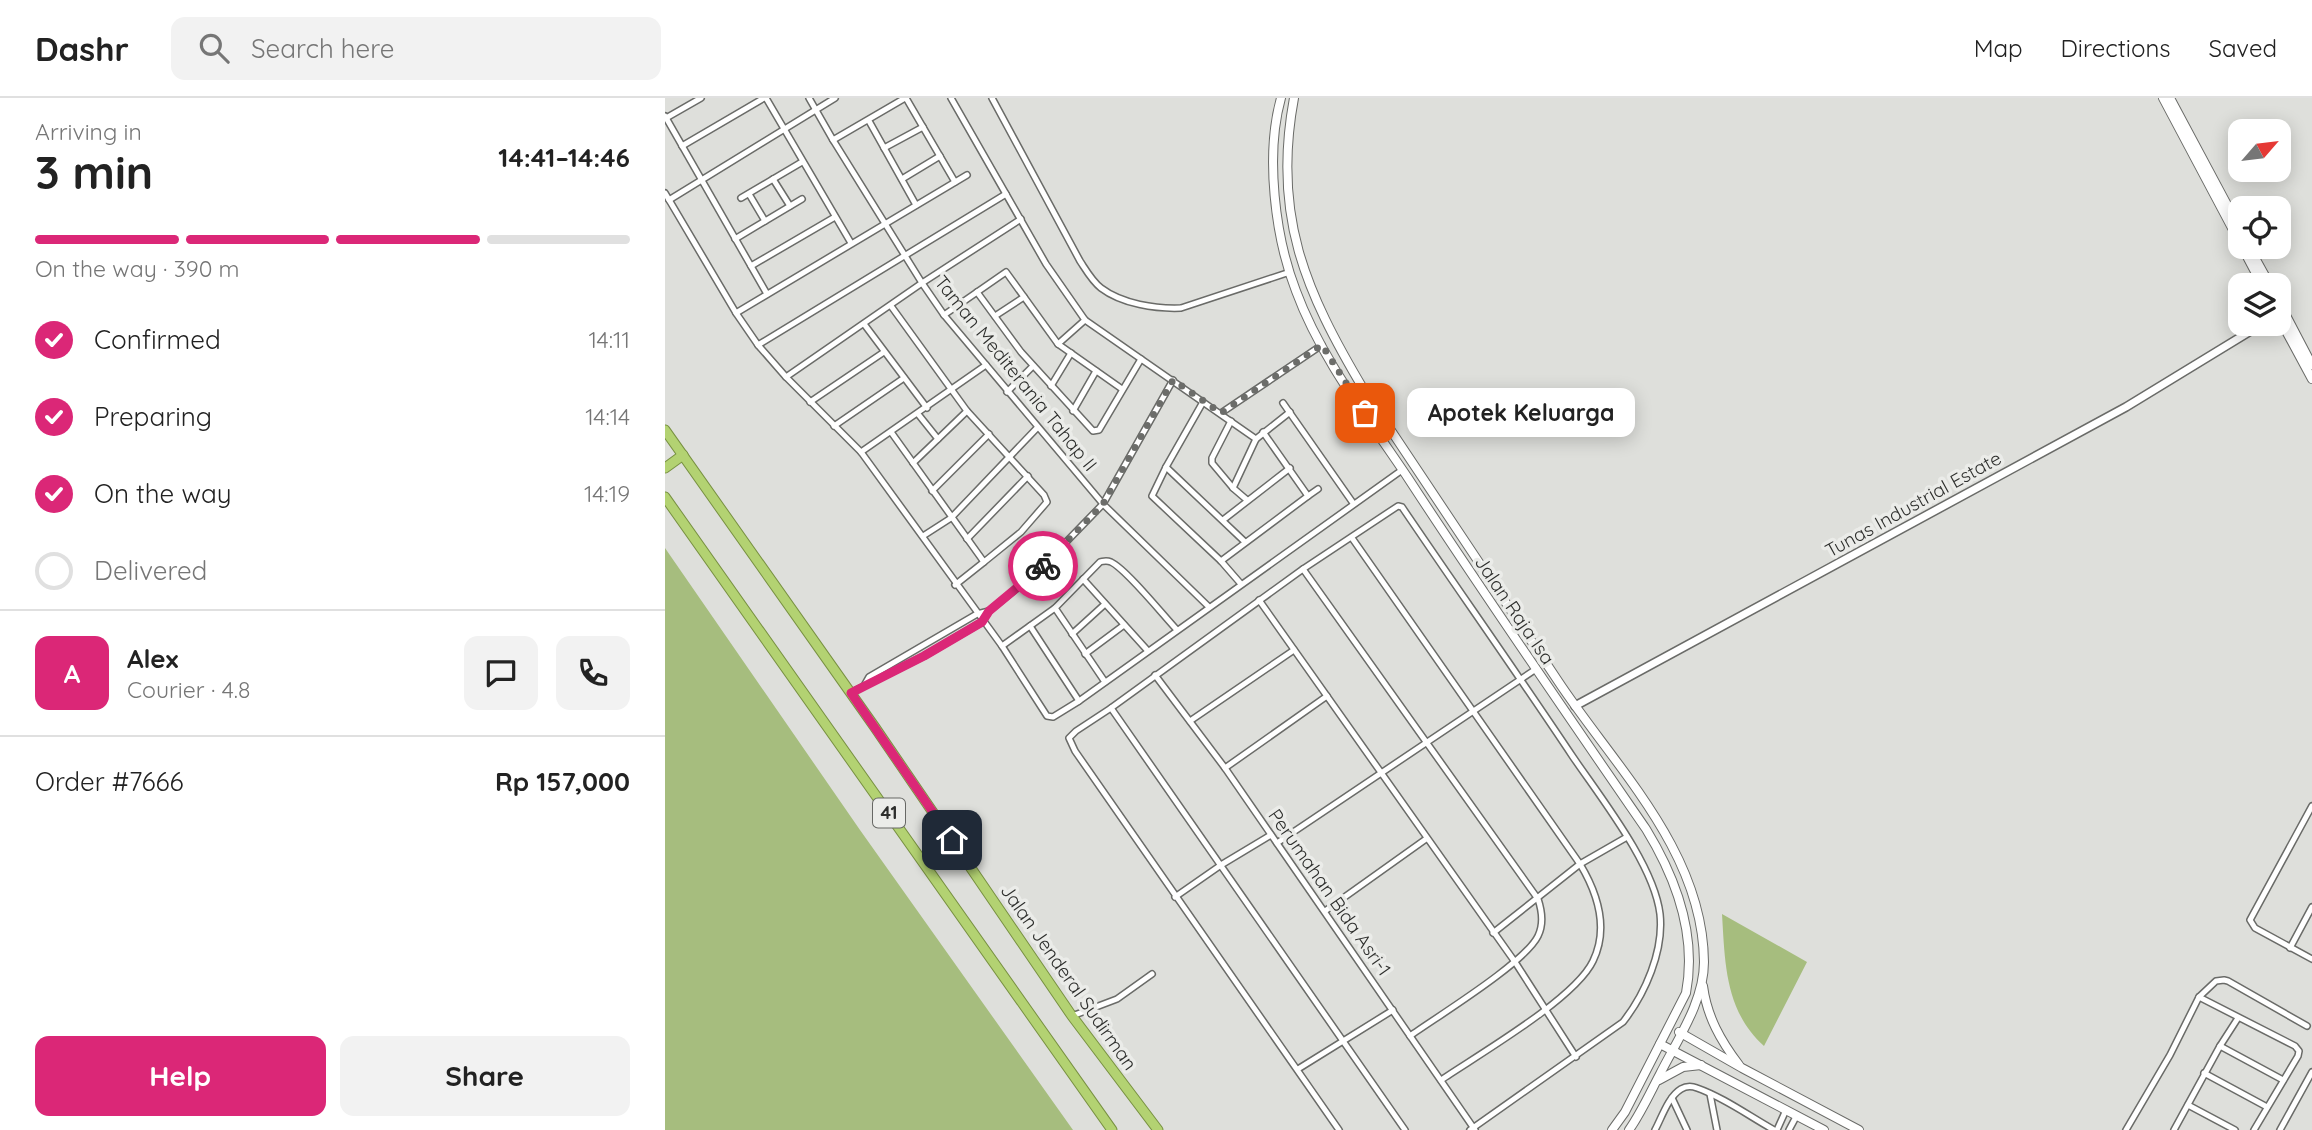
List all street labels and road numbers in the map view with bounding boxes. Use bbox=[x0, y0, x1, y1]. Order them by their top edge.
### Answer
street label: Taman Mediterania Tahap II bbox=[930, 270, 1102, 476]
street label: Tunas Industrial Estate bbox=[1821, 446, 2005, 562]
street label: Jalan Raja Isa bbox=[1470, 551, 1560, 669]
road number: 41 bbox=[873, 798, 905, 828]
street label: Perumahan Bida Asri-1 bbox=[1263, 804, 1397, 980]
street label: Jalan Jenderal Sudirman bbox=[996, 879, 1142, 1075]

